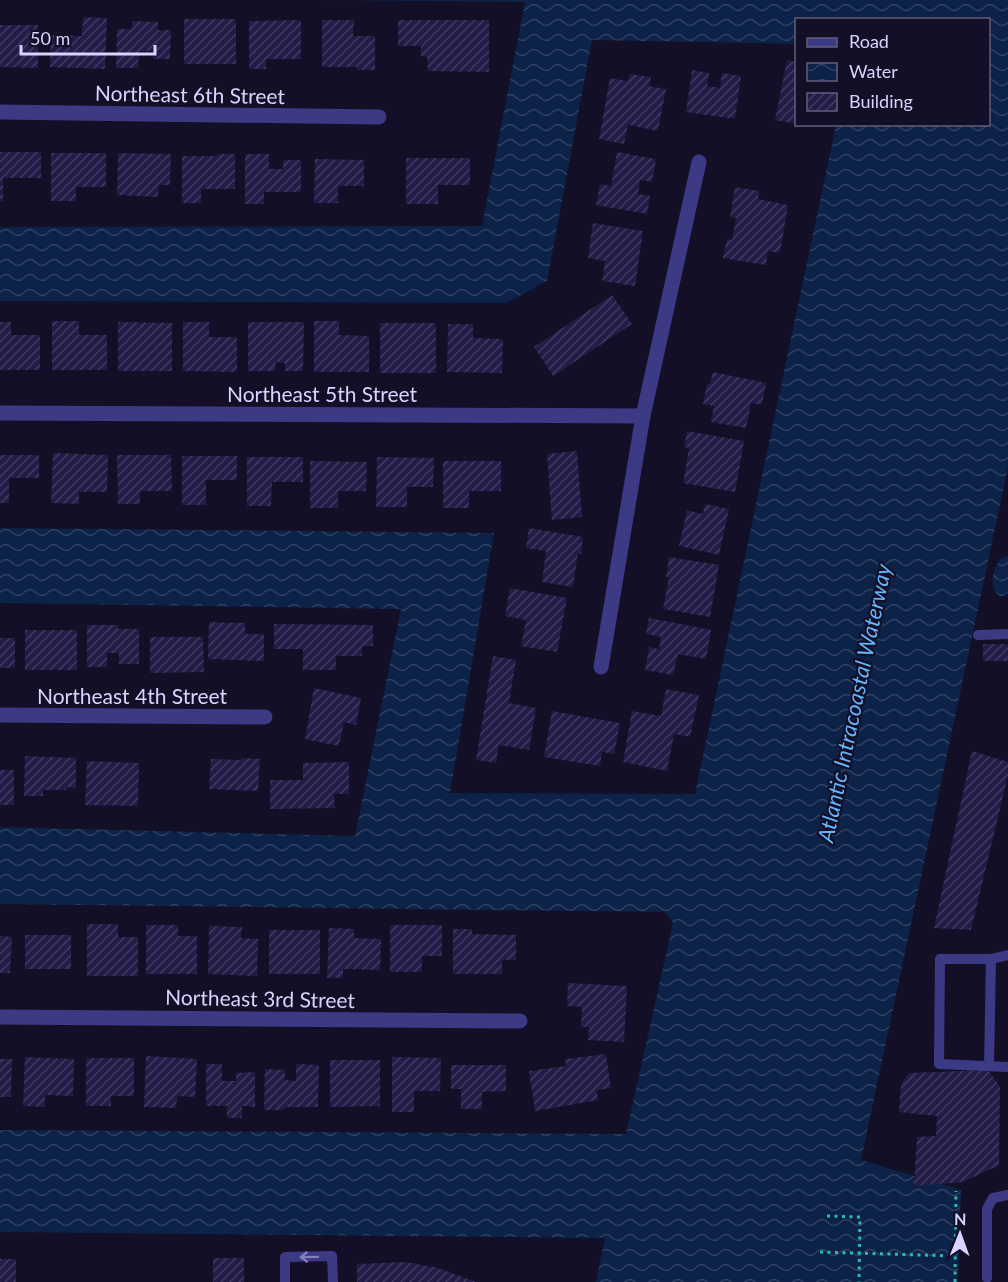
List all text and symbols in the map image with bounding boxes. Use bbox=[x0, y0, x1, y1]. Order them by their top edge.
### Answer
scale bar bbox=[21, 18, 154, 56]
legend bbox=[795, 18, 990, 126]
text: 50 m bbox=[30, 27, 70, 49]
text: Road bbox=[849, 30, 889, 52]
text: Water bbox=[849, 60, 898, 82]
street label: Northeast 6th Street bbox=[95, 80, 286, 108]
text: Building bbox=[849, 90, 913, 112]
street label: Northeast 5th Street bbox=[227, 381, 418, 406]
water label: Atlantic Intracoastal Waterway bbox=[811, 561, 897, 846]
street label: Northeast 4th Street bbox=[37, 683, 228, 708]
street label: Northeast 3rd Street bbox=[165, 984, 356, 1012]
north arrow bbox=[930, 1204, 990, 1264]
text: N bbox=[954, 1209, 967, 1228]
one-way arrow bbox=[299, 1251, 319, 1262]

